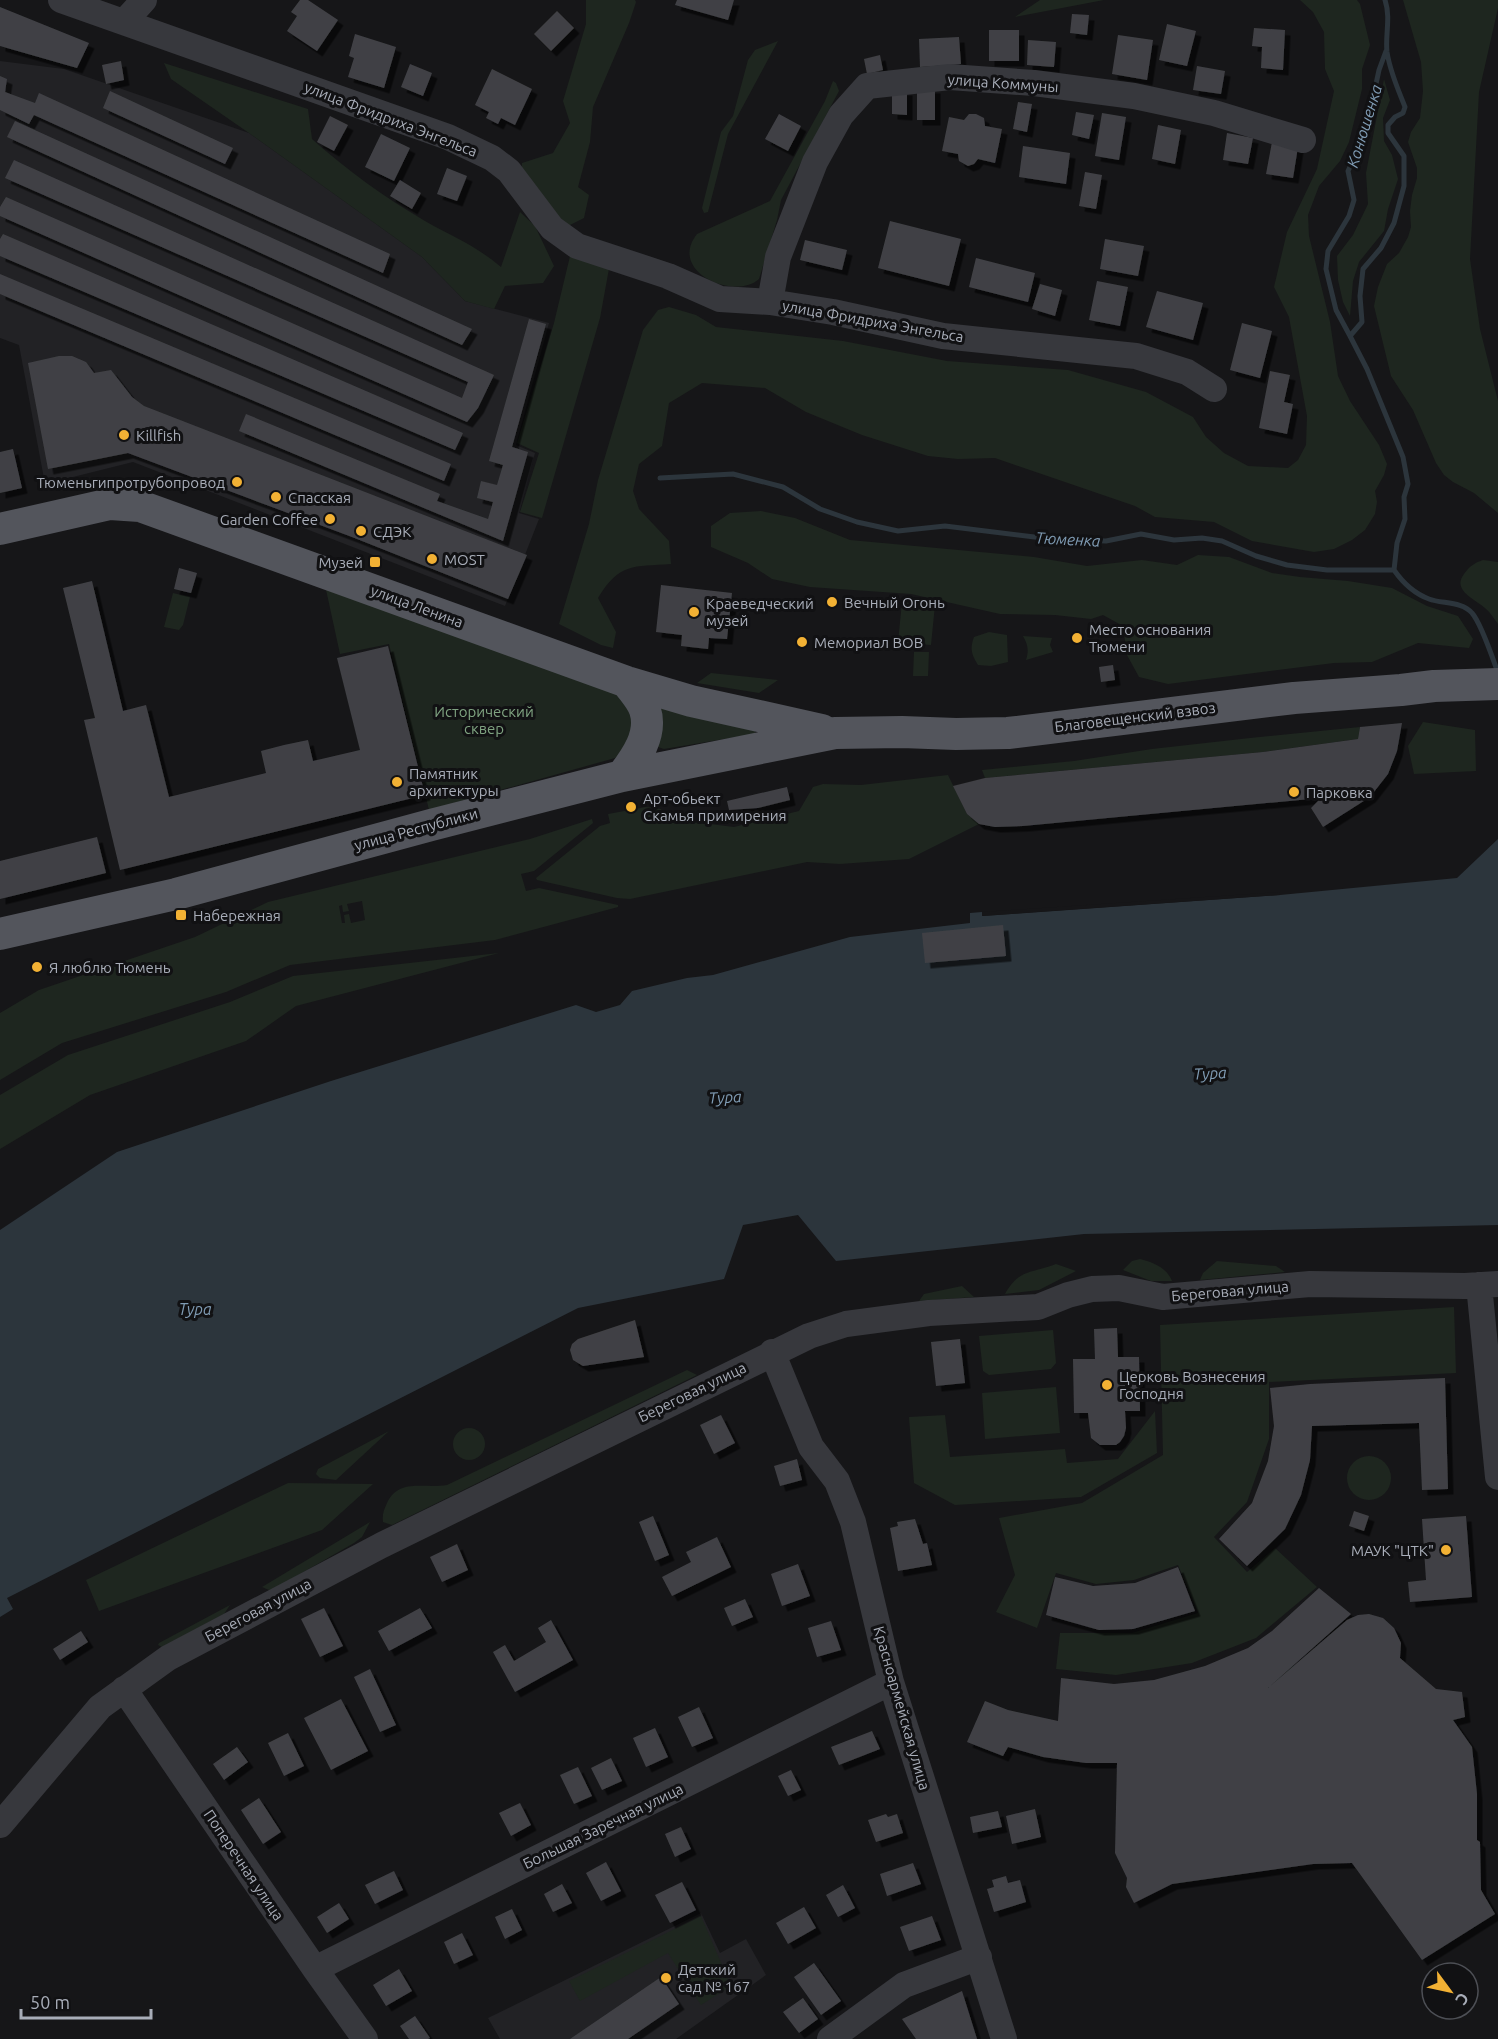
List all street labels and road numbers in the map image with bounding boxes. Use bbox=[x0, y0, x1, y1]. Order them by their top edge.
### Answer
street label: улица Коммуны bbox=[947, 71, 1059, 95]
street label: улица Фридриха Энгельса bbox=[302, 78, 480, 160]
street label: улица Фридриха Энгельса bbox=[781, 297, 965, 345]
street label: улица Ленина bbox=[368, 581, 466, 631]
street label: Благовещенский взвоз bbox=[1054, 699, 1216, 735]
street label: улица Республики bbox=[352, 804, 480, 854]
street label: Береговая улица bbox=[1171, 1277, 1289, 1305]
street label: Береговая улица bbox=[635, 1359, 749, 1425]
street label: Береговая улица bbox=[202, 1575, 314, 1645]
street label: Красноармейская улица bbox=[870, 1624, 934, 1792]
street label: Большая Заречная улица bbox=[520, 1780, 686, 1872]
street label: Поперечная улица bbox=[201, 1806, 287, 1924]

